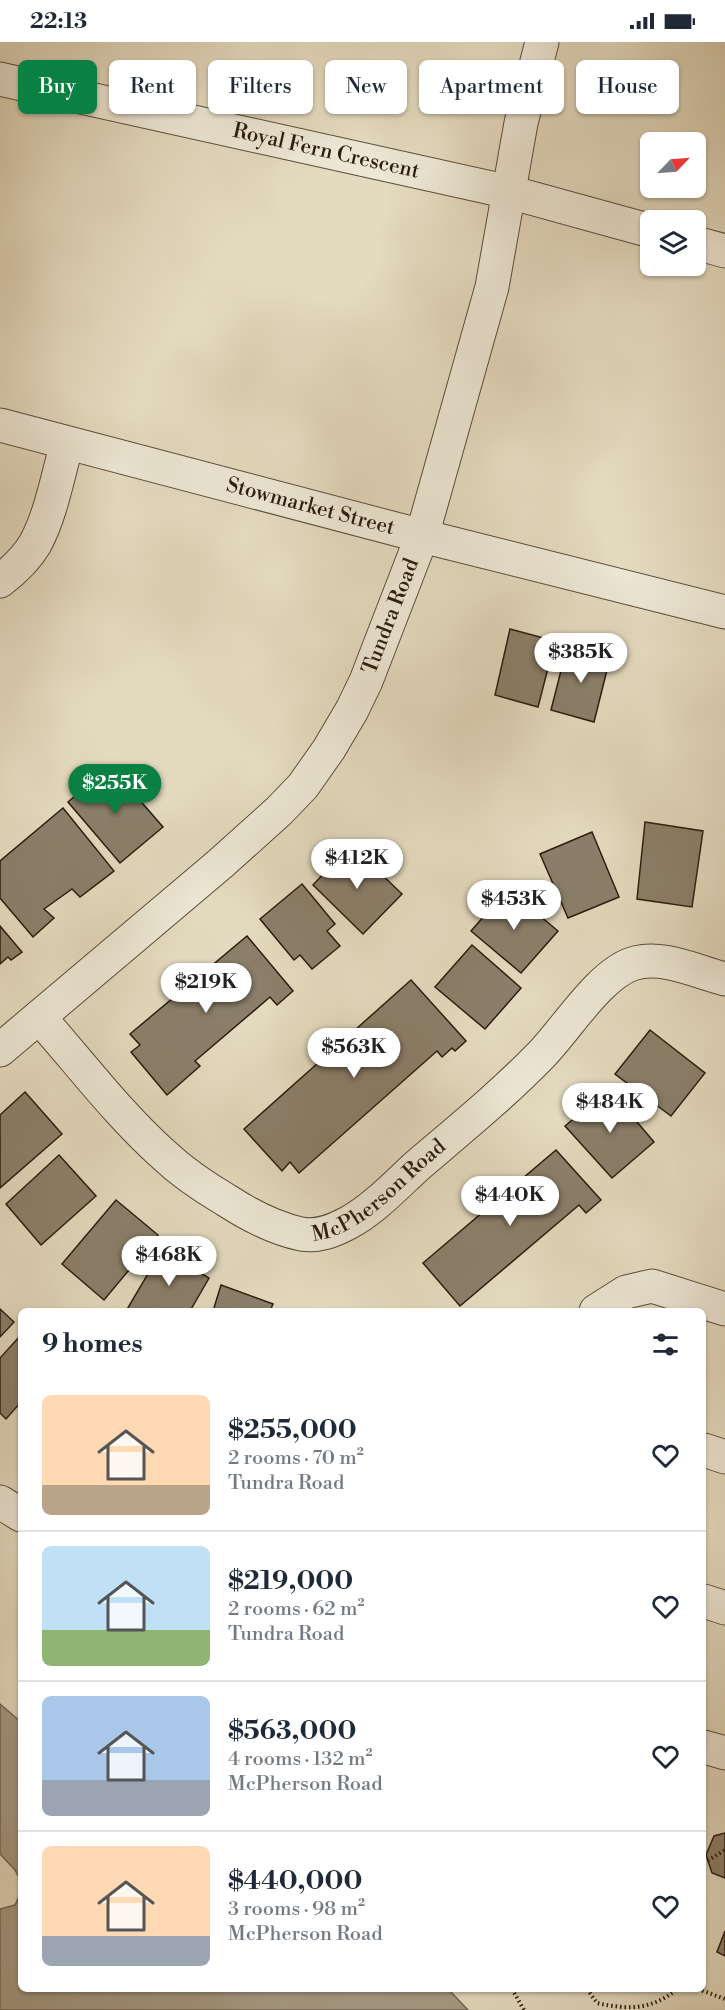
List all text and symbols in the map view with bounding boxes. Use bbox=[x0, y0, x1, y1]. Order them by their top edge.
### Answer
text: 22:13 bbox=[30, 8, 87, 35]
chip: Buy bbox=[18, 60, 97, 114]
chip: Rent bbox=[109, 60, 196, 114]
chip: Filters bbox=[208, 60, 313, 114]
chip: New bbox=[325, 60, 407, 114]
chip: Apartment bbox=[419, 60, 564, 114]
chip: House bbox=[576, 60, 679, 114]
street label: Royal Fern Crescent bbox=[230, 118, 422, 185]
north arrow bbox=[640, 132, 706, 198]
map controls bbox=[640, 132, 706, 276]
button: layers bbox=[640, 210, 706, 276]
street label: Stowmarket Street bbox=[223, 472, 398, 541]
street label: Tundra Road bbox=[357, 555, 425, 678]
pin: $385K bbox=[539, 633, 623, 684]
text: $385K bbox=[548, 640, 614, 665]
pin: $255K bbox=[73, 764, 157, 815]
text: $255K bbox=[82, 771, 148, 796]
pin: $412K bbox=[315, 839, 399, 890]
text: $412K bbox=[325, 846, 389, 871]
pin: $453K bbox=[472, 880, 556, 931]
text: $453K bbox=[481, 887, 547, 912]
pin: $219K bbox=[164, 963, 248, 1014]
text: $219K bbox=[175, 970, 237, 995]
pin: $563K bbox=[312, 1028, 396, 1079]
text: $563K bbox=[321, 1035, 387, 1060]
pin: $484K bbox=[568, 1083, 652, 1134]
text: $484K bbox=[576, 1090, 644, 1115]
street label: McPherson Road bbox=[309, 1134, 451, 1248]
pin: $440K bbox=[468, 1176, 552, 1227]
text: $440K bbox=[475, 1183, 545, 1208]
pin: $468K bbox=[127, 1236, 211, 1287]
text: $468K bbox=[136, 1243, 202, 1268]
text: 9 homes bbox=[42, 1328, 143, 1360]
icon: filters bbox=[649, 1328, 682, 1361]
text: $255,000 bbox=[228, 1414, 357, 1446]
icon: home bbox=[90, 1419, 162, 1491]
icon: heart bbox=[649, 1439, 682, 1472]
text: 2 rooms · 70 m² bbox=[228, 1446, 364, 1471]
text: Tundra Road bbox=[228, 1471, 344, 1496]
text: $219,000 bbox=[228, 1565, 353, 1597]
icon: home bbox=[90, 1570, 162, 1642]
icon: heart bbox=[649, 1590, 682, 1623]
text: 2 rooms · 62 m² bbox=[228, 1597, 364, 1622]
text: Tundra Road bbox=[228, 1622, 344, 1647]
text: $563,000 bbox=[228, 1715, 356, 1747]
icon: home bbox=[90, 1720, 162, 1792]
icon: heart bbox=[649, 1740, 682, 1773]
text: 4 rooms · 132 m² bbox=[228, 1747, 372, 1772]
text: McPherson Road bbox=[228, 1772, 383, 1797]
text: $440,000 bbox=[228, 1865, 362, 1897]
icon: home bbox=[90, 1870, 162, 1942]
icon: heart bbox=[649, 1890, 682, 1923]
text: 3 rooms · 98 m² bbox=[228, 1897, 365, 1922]
text: McPherson Road bbox=[228, 1922, 383, 1947]

